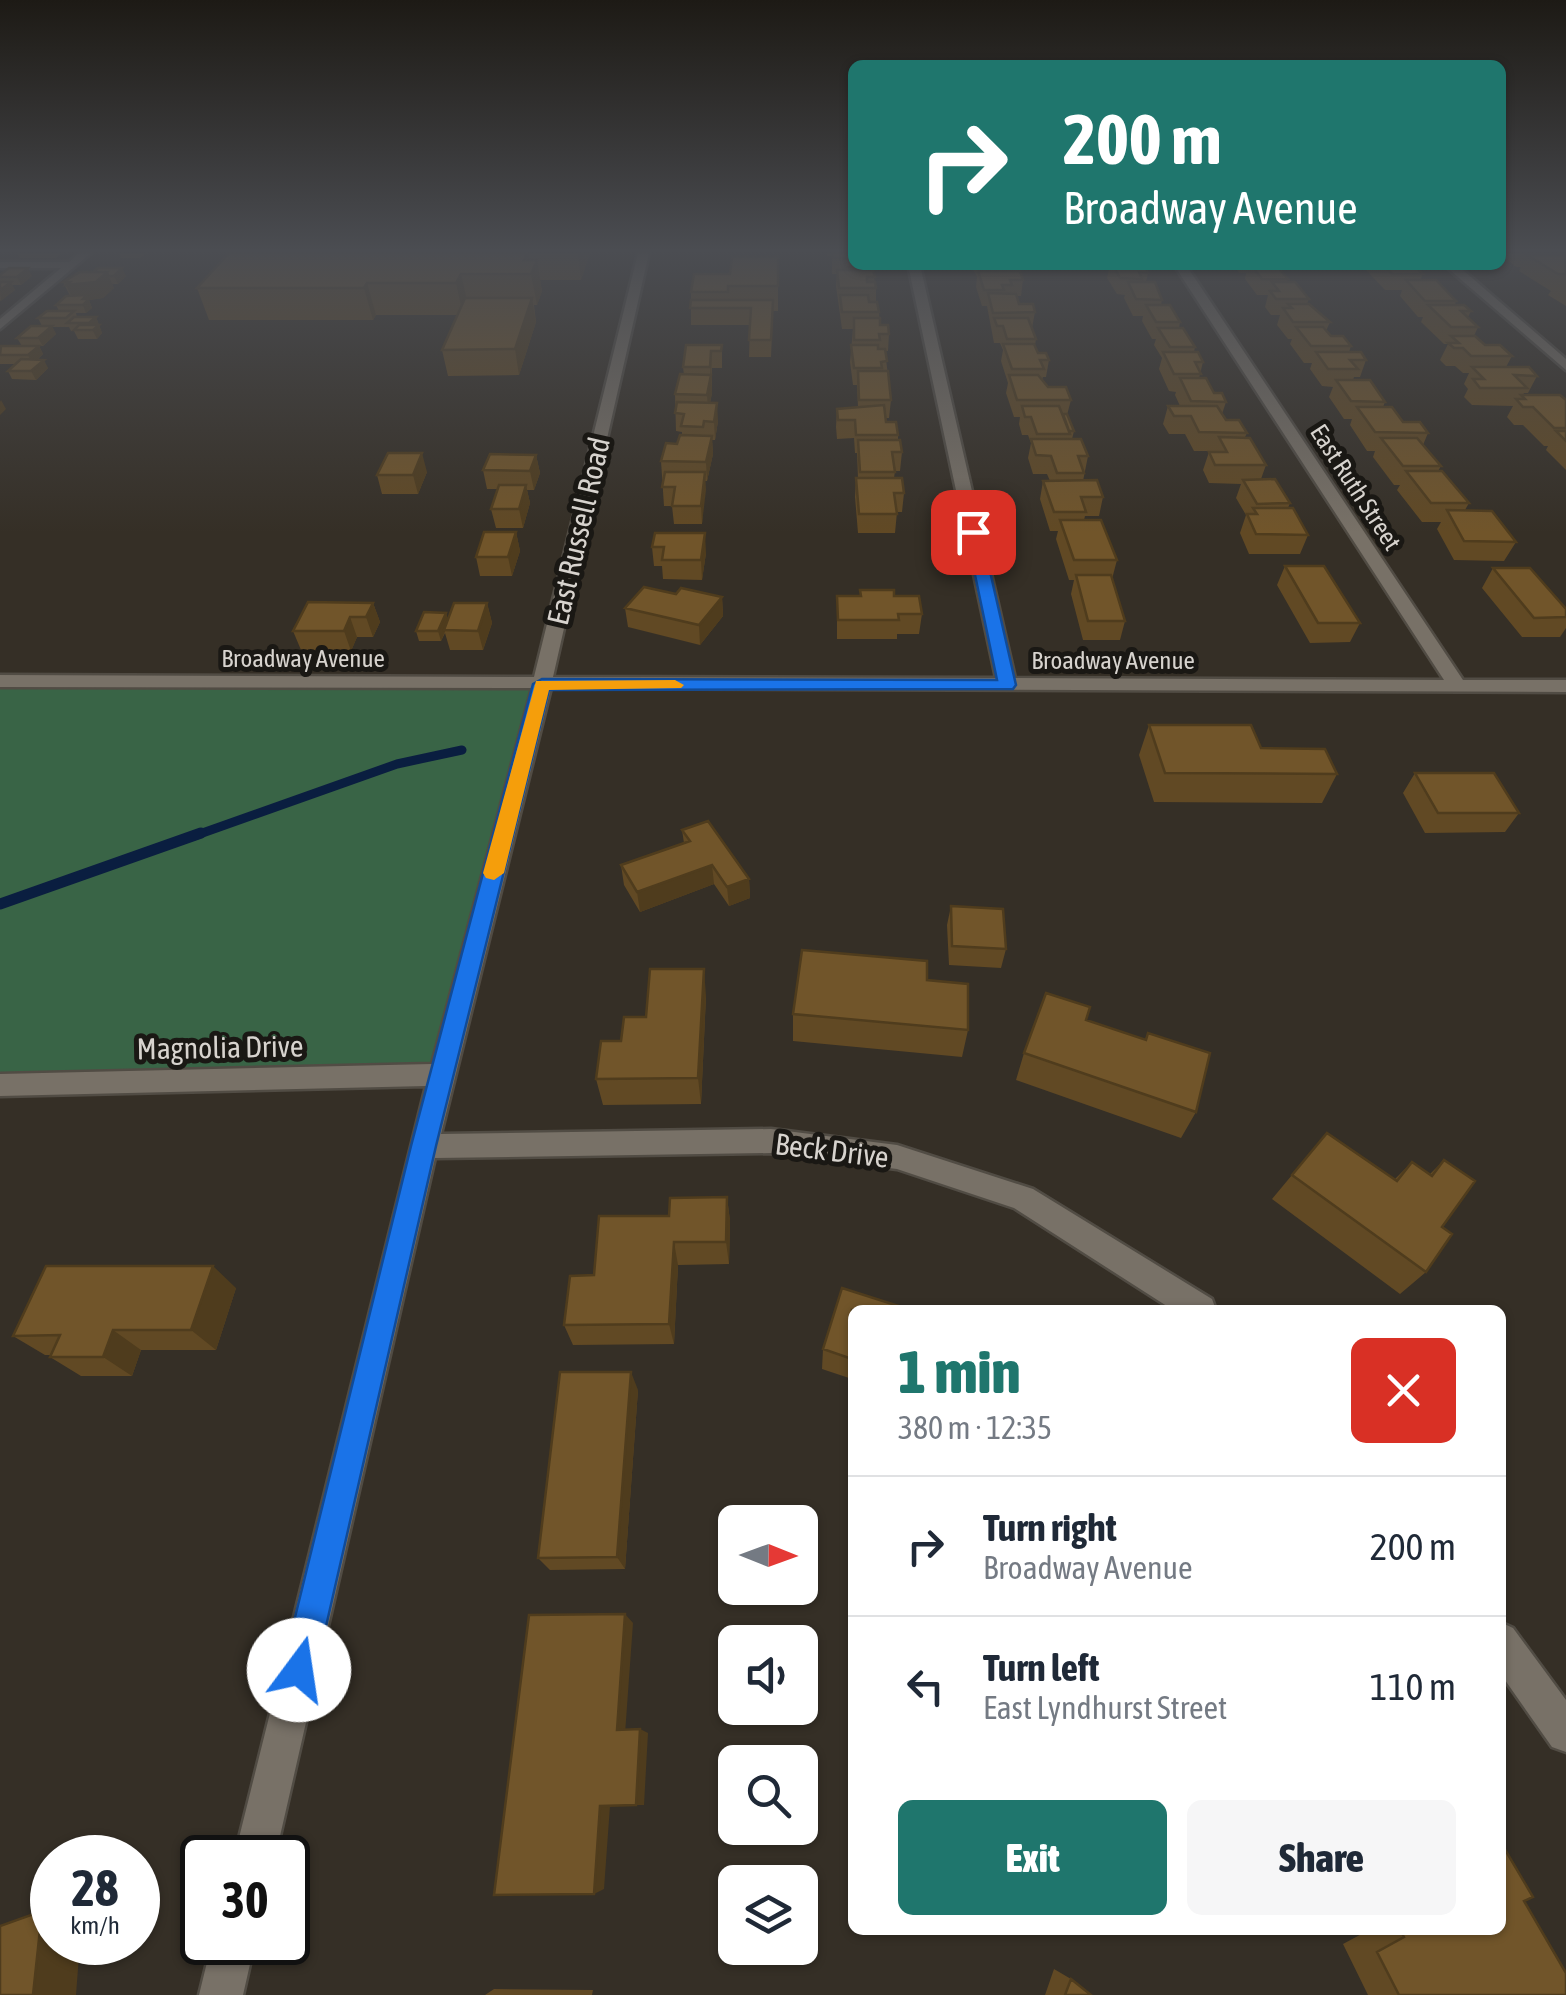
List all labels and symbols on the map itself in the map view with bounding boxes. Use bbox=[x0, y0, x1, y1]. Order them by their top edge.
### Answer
street label: East Ruth Street bbox=[1305, 419, 1407, 555]
street label: East Russell Road bbox=[540, 434, 616, 628]
pin bbox=[931, 490, 1016, 575]
street label: Broadway Avenue bbox=[221, 644, 385, 672]
street label: Broadway Avenue bbox=[1031, 646, 1195, 674]
street label: Magnolia Drive bbox=[136, 1029, 304, 1065]
street label: Beck Drive bbox=[773, 1126, 891, 1174]
north arrow bbox=[718, 1505, 818, 1605]
position arrow bbox=[247, 1618, 351, 1722]
speed limit sign: 30 bbox=[180, 1835, 310, 1965]

